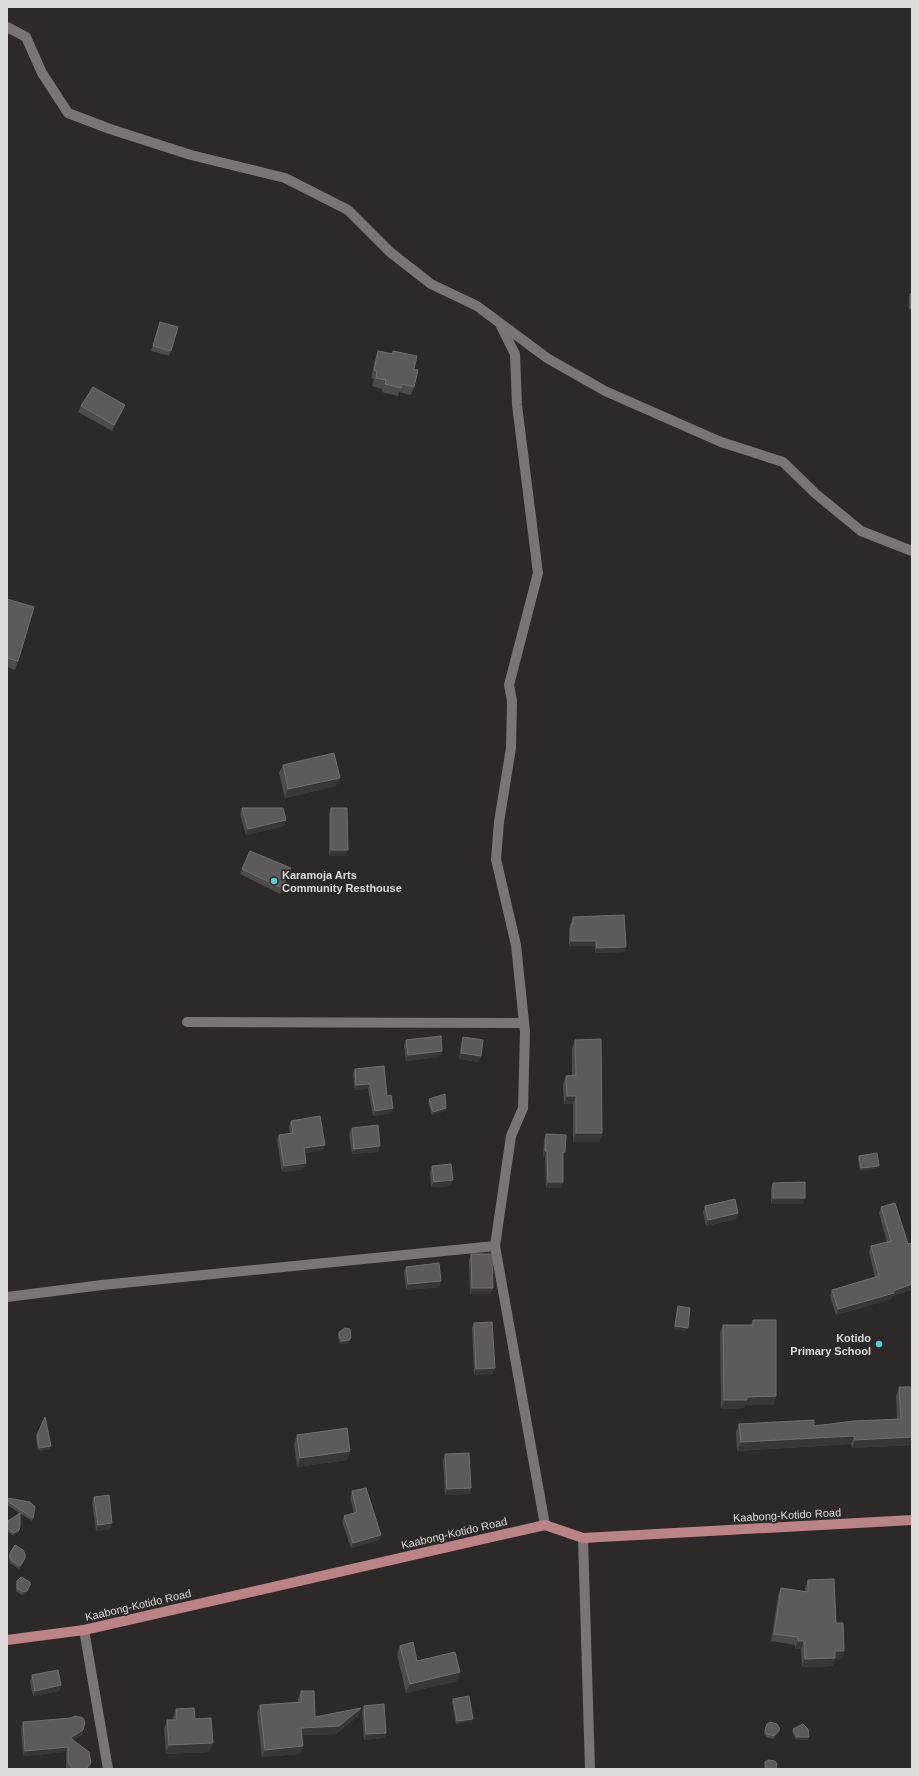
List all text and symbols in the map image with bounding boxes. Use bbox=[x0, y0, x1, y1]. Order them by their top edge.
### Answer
place label: Karamoja Arts Community Resthouse bbox=[282, 869, 402, 894]
marker: Karamoja Arts Community Resthouse bbox=[269, 876, 279, 886]
place label: Kotido Primary School bbox=[790, 1332, 871, 1357]
marker: Kotido Primary School bbox=[874, 1339, 884, 1349]
street label: Kaabong-Kotido Road bbox=[733, 1506, 841, 1524]
street label: Kaabong-Kotido Road bbox=[400, 1515, 508, 1551]
street label: Kaabong-Kotido Road bbox=[84, 1587, 192, 1623]

